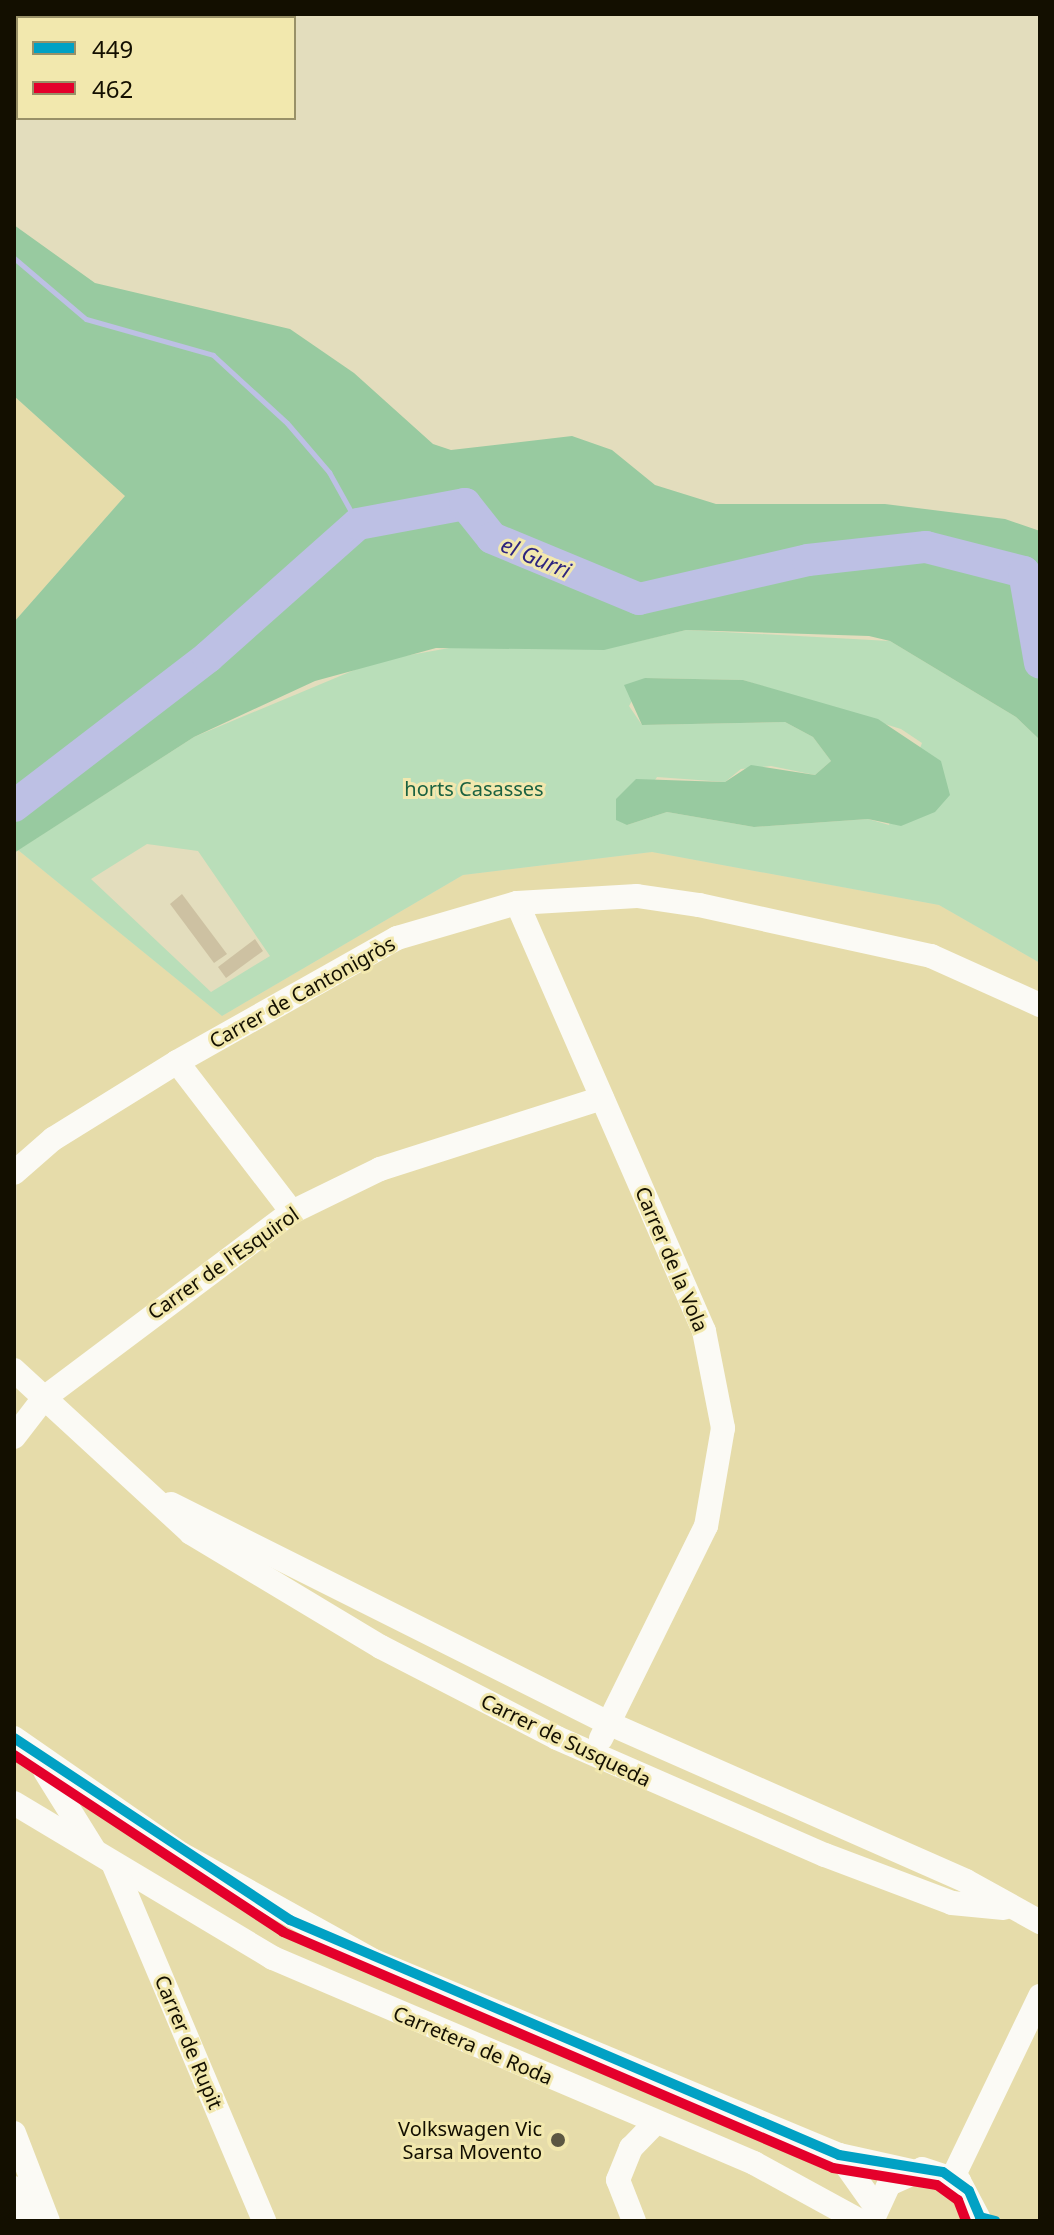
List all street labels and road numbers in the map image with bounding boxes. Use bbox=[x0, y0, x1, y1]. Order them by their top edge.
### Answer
street label: Carrer de Cantonigròs bbox=[205, 931, 399, 1053]
street label: Carrer de la Vola bbox=[631, 1183, 713, 1335]
street label: Carrer de l'Esquirol bbox=[143, 1202, 303, 1324]
street label: Carrer de Susqueda bbox=[477, 1688, 655, 1792]
street label: Carrer de Rupit bbox=[150, 1972, 228, 2112]
street label: Carretera de Roda bbox=[390, 2001, 556, 2089]

